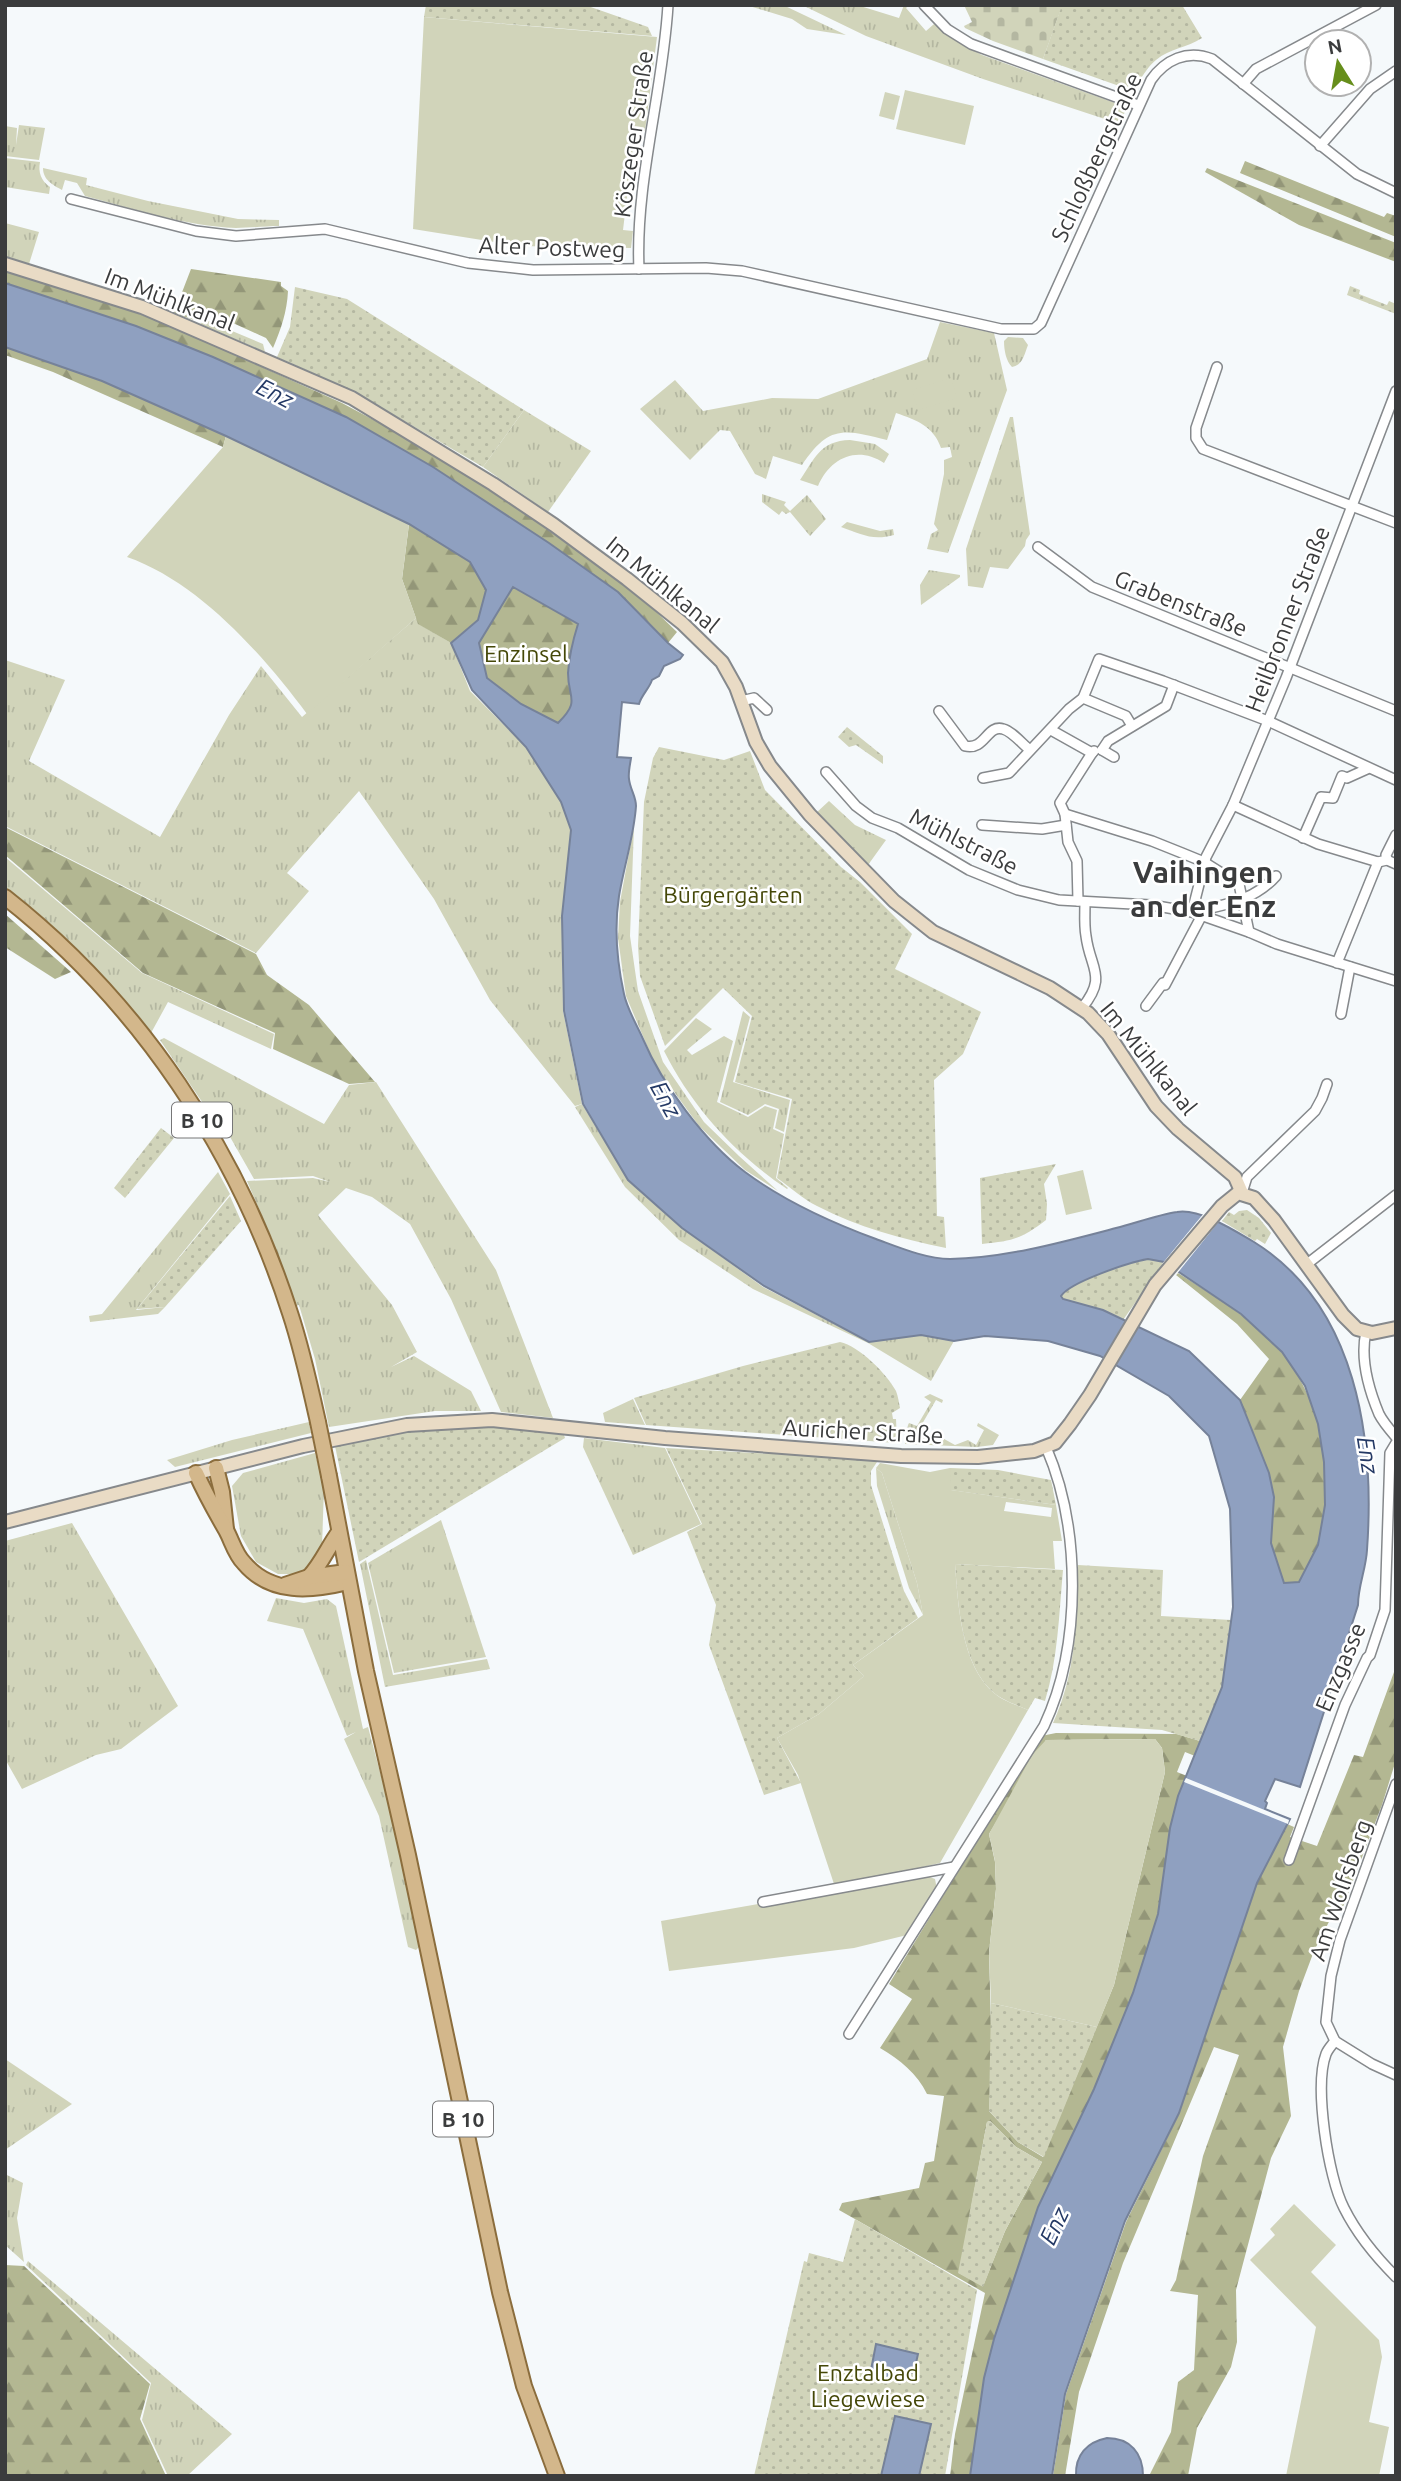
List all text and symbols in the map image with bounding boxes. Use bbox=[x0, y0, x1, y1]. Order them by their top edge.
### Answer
north arrow bbox=[1303, 28, 1373, 98]
text: N bbox=[1326, 34, 1344, 58]
street label: Köszeger Straße bbox=[609, 49, 657, 219]
street label: Schloßbergstraße bbox=[1046, 69, 1146, 245]
street label: Alter Postweg bbox=[478, 232, 626, 262]
street label: Im Mühlkanal bbox=[101, 263, 239, 335]
water label: Enz bbox=[252, 373, 299, 414]
street label: Heilbronner Straße bbox=[1240, 523, 1334, 715]
street label: Im Mühlkanal bbox=[602, 531, 724, 637]
street label: Grabenstraße bbox=[1111, 565, 1251, 641]
park label: Enzinsel bbox=[484, 641, 568, 666]
street label: Mühlstraße bbox=[906, 803, 1022, 879]
district label: Vaihingen an der Enz bbox=[1130, 855, 1276, 923]
park label: Bürgergärten bbox=[663, 882, 803, 907]
street label: Im Mühlkanal bbox=[1096, 997, 1202, 1119]
water label: Enz bbox=[645, 1076, 687, 1123]
road number: B 10 bbox=[172, 1102, 232, 1138]
street label: Auricher Straße bbox=[782, 1414, 944, 1448]
water label: Enz bbox=[1352, 1435, 1384, 1477]
street label: Enzgasse bbox=[1310, 1619, 1370, 1715]
street label: Am Wolfsberg bbox=[1304, 1816, 1376, 1964]
road number: B 10 bbox=[433, 2102, 493, 2136]
water label: Enz bbox=[1034, 2202, 1075, 2249]
park label: Enztalbad Liegewiese bbox=[811, 2360, 925, 2411]

